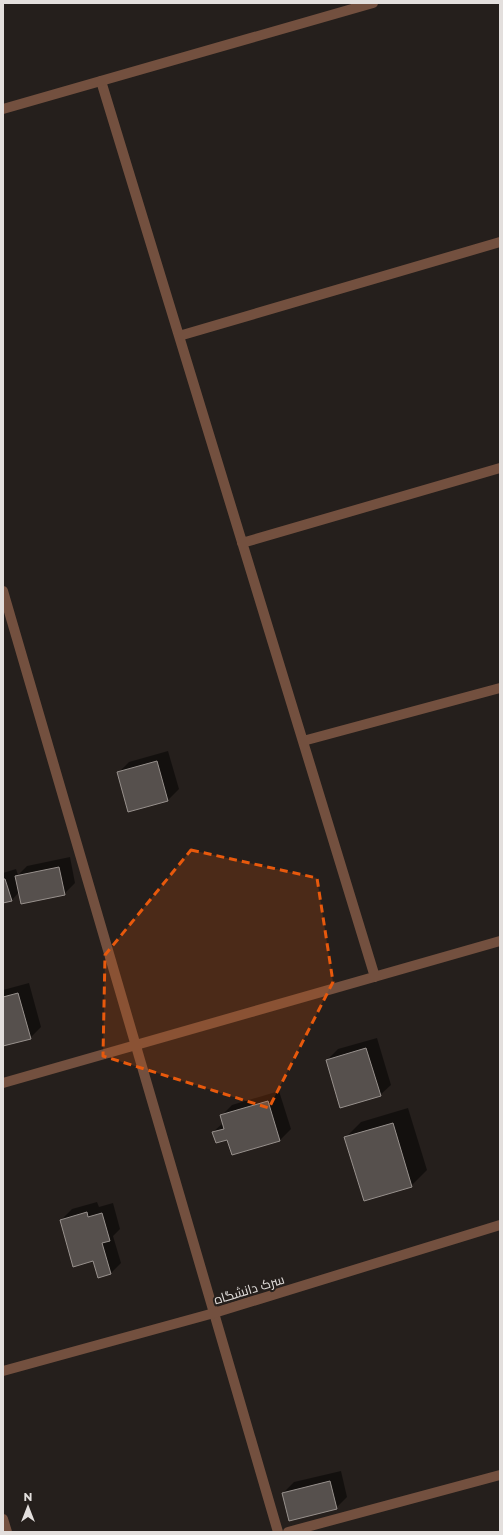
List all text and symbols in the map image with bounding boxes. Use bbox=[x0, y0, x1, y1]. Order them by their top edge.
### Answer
street label: سرک دانشگاه bbox=[212, 1271, 286, 1307]
north arrow bbox=[8, 1487, 48, 1527]
text: N bbox=[24, 1490, 32, 1504]

